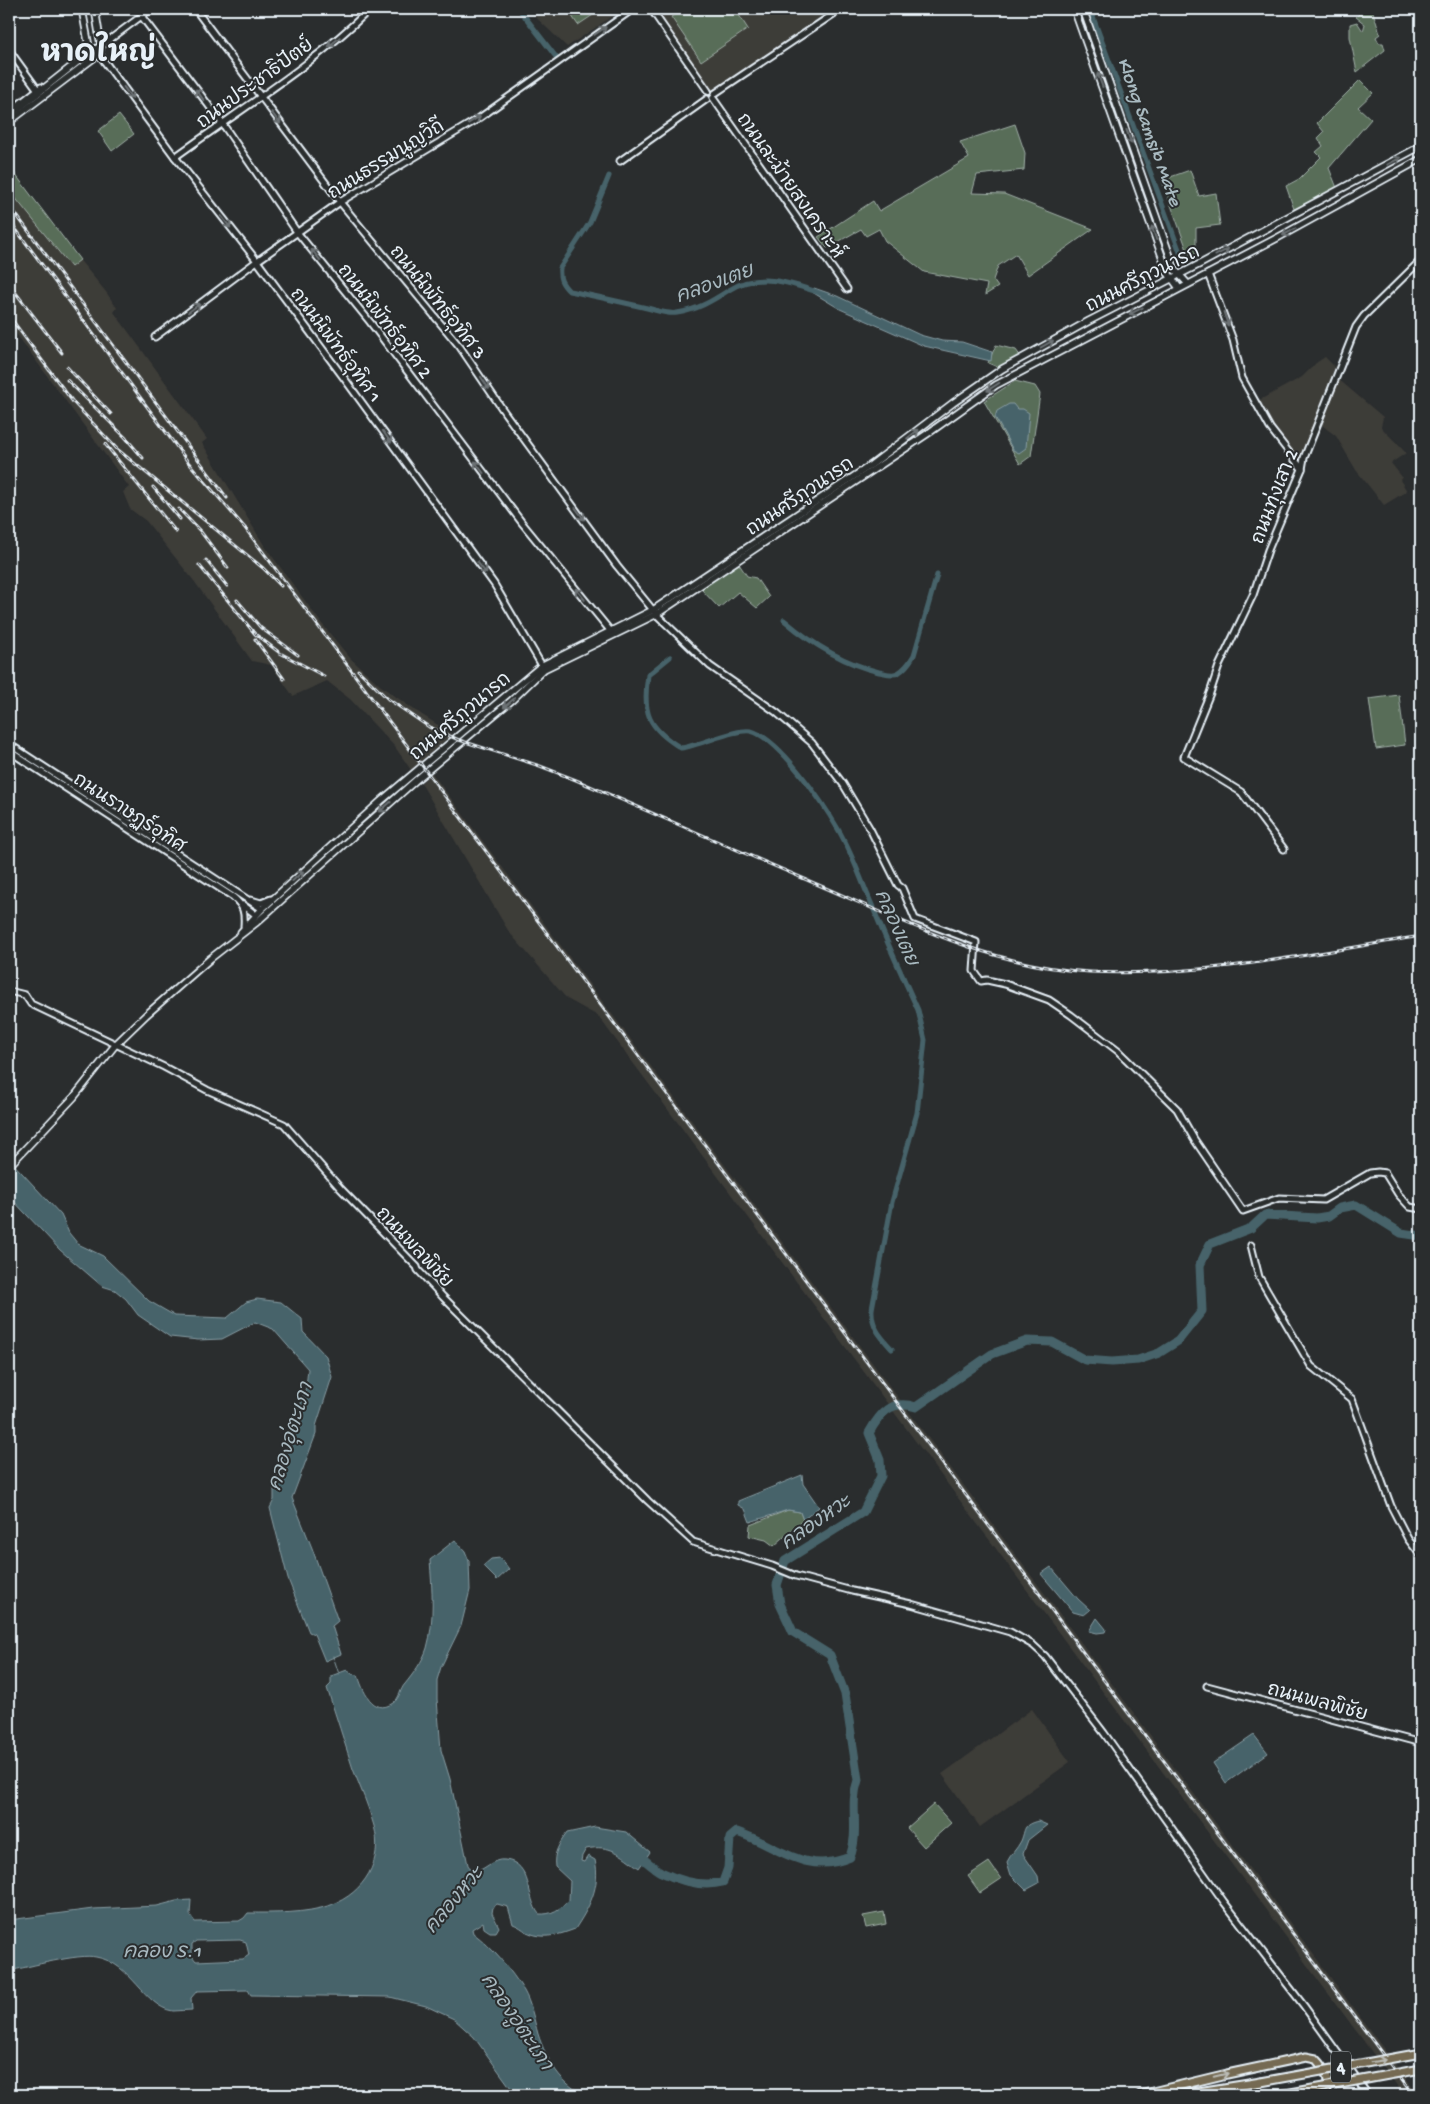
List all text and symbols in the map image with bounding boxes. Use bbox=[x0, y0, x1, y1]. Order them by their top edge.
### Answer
one-way arrow bbox=[593, 26, 607, 36]
district label: หาดใหญ่ bbox=[40, 31, 156, 73]
street label: ถนนประชาธิปัตย์ bbox=[191, 31, 319, 135]
one-way arrow bbox=[328, 36, 341, 47]
water label: Klong Samsib Mate bbox=[1110, 55, 1186, 210]
one-way arrow bbox=[1095, 73, 1104, 88]
one-way arrow bbox=[123, 86, 133, 100]
one-way arrow bbox=[195, 89, 206, 102]
street label: ถนนละม้ายสงเคราะห์ bbox=[730, 107, 851, 264]
one-way arrow bbox=[271, 111, 282, 124]
street label: ถนนธรรมนูญวิถี bbox=[323, 113, 449, 206]
one-way arrow bbox=[467, 115, 481, 125]
one-way arrow bbox=[1125, 129, 1134, 144]
one-way arrow bbox=[1386, 156, 1401, 165]
one-way arrow bbox=[221, 215, 232, 228]
one-way arrow bbox=[1149, 226, 1158, 242]
one-way arrow bbox=[1281, 227, 1296, 237]
street label: ถนนนิพัทธ์อุทิศ 3 bbox=[383, 239, 492, 365]
street label: ถนนศรีภูวนารถ bbox=[1081, 239, 1205, 319]
one-way arrow bbox=[1214, 247, 1229, 257]
one-way arrow bbox=[310, 249, 321, 262]
street label: ถนนนิพัทธ์อุทิศ 2 bbox=[331, 258, 438, 384]
water label: คลองเตย bbox=[673, 260, 759, 310]
street label: ถนนนิพัทธ์อุทิศ 1 bbox=[284, 282, 388, 408]
one-way arrow bbox=[187, 303, 201, 313]
one-way arrow bbox=[1129, 307, 1144, 316]
one-way arrow bbox=[1221, 311, 1231, 327]
one-way arrow bbox=[1040, 338, 1054, 348]
one-way arrow bbox=[480, 376, 490, 390]
one-way arrow bbox=[986, 383, 1000, 393]
one-way arrow bbox=[382, 429, 392, 443]
one-way arrow bbox=[906, 429, 919, 440]
street label: ถนนทุ่งเสา 2 bbox=[1245, 446, 1305, 548]
street label: ถนนศรีภูวนารถ bbox=[741, 451, 859, 542]
one-way arrow bbox=[474, 460, 484, 474]
one-way arrow bbox=[575, 507, 586, 520]
one-way arrow bbox=[476, 562, 487, 575]
one-way arrow bbox=[575, 588, 586, 601]
street label: ถนนศรีภูวนารถ bbox=[404, 666, 517, 767]
one-way arrow bbox=[503, 697, 516, 708]
street label: ถนนราษฏร์อุทิศ bbox=[68, 766, 192, 860]
one-way arrow bbox=[378, 801, 391, 813]
one-way arrow bbox=[291, 870, 304, 882]
water label: คลองเตย bbox=[868, 887, 923, 972]
street label: ถนนพลพิชัย bbox=[370, 1202, 458, 1294]
water label: คลองอุ่ตะเภา bbox=[261, 1378, 320, 1494]
water label: คลองหวะ bbox=[778, 1491, 857, 1556]
street label: ถนนพลพิชัย bbox=[1264, 1677, 1370, 1728]
water label: คลองหวะ bbox=[421, 1862, 491, 1939]
water label: คลอง ร.1 bbox=[123, 1942, 201, 1965]
water label: คลองอู่ตะเภา bbox=[474, 1968, 560, 2077]
road number: 4 bbox=[1331, 2052, 1351, 2082]
one-way arrow bbox=[1369, 2055, 1385, 2065]
one-way arrow bbox=[1213, 2070, 1229, 2079]

